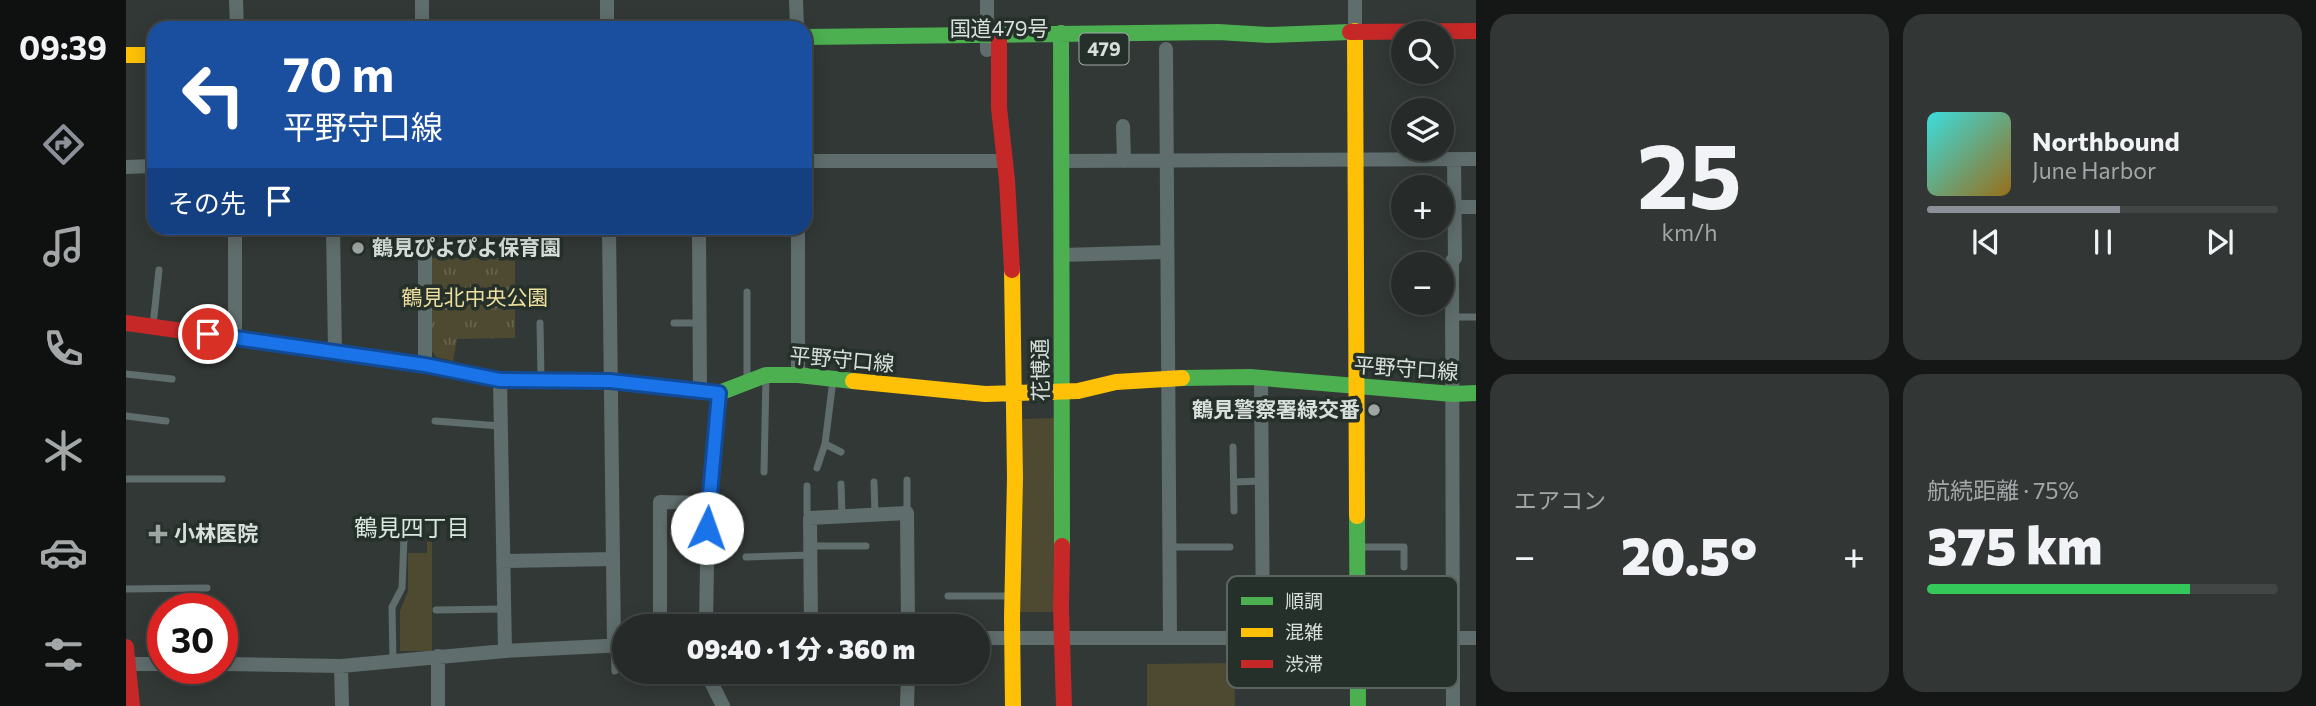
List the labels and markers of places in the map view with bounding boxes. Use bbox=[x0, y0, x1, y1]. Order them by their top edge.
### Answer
place label: 鶴見ぴよぴよ保育園 bbox=[372, 234, 561, 259]
marker: 鶴見ぴよぴよ保育園 bbox=[350, 240, 366, 256]
pin bbox=[178, 304, 238, 364]
place label: 鶴見警察署緑交番 bbox=[1192, 396, 1360, 421]
marker: 鶴見警察署緑交番 bbox=[1366, 402, 1382, 418]
place label: 小林医院 bbox=[174, 520, 258, 545]
marker: 小林医院 bbox=[148, 524, 168, 544]

